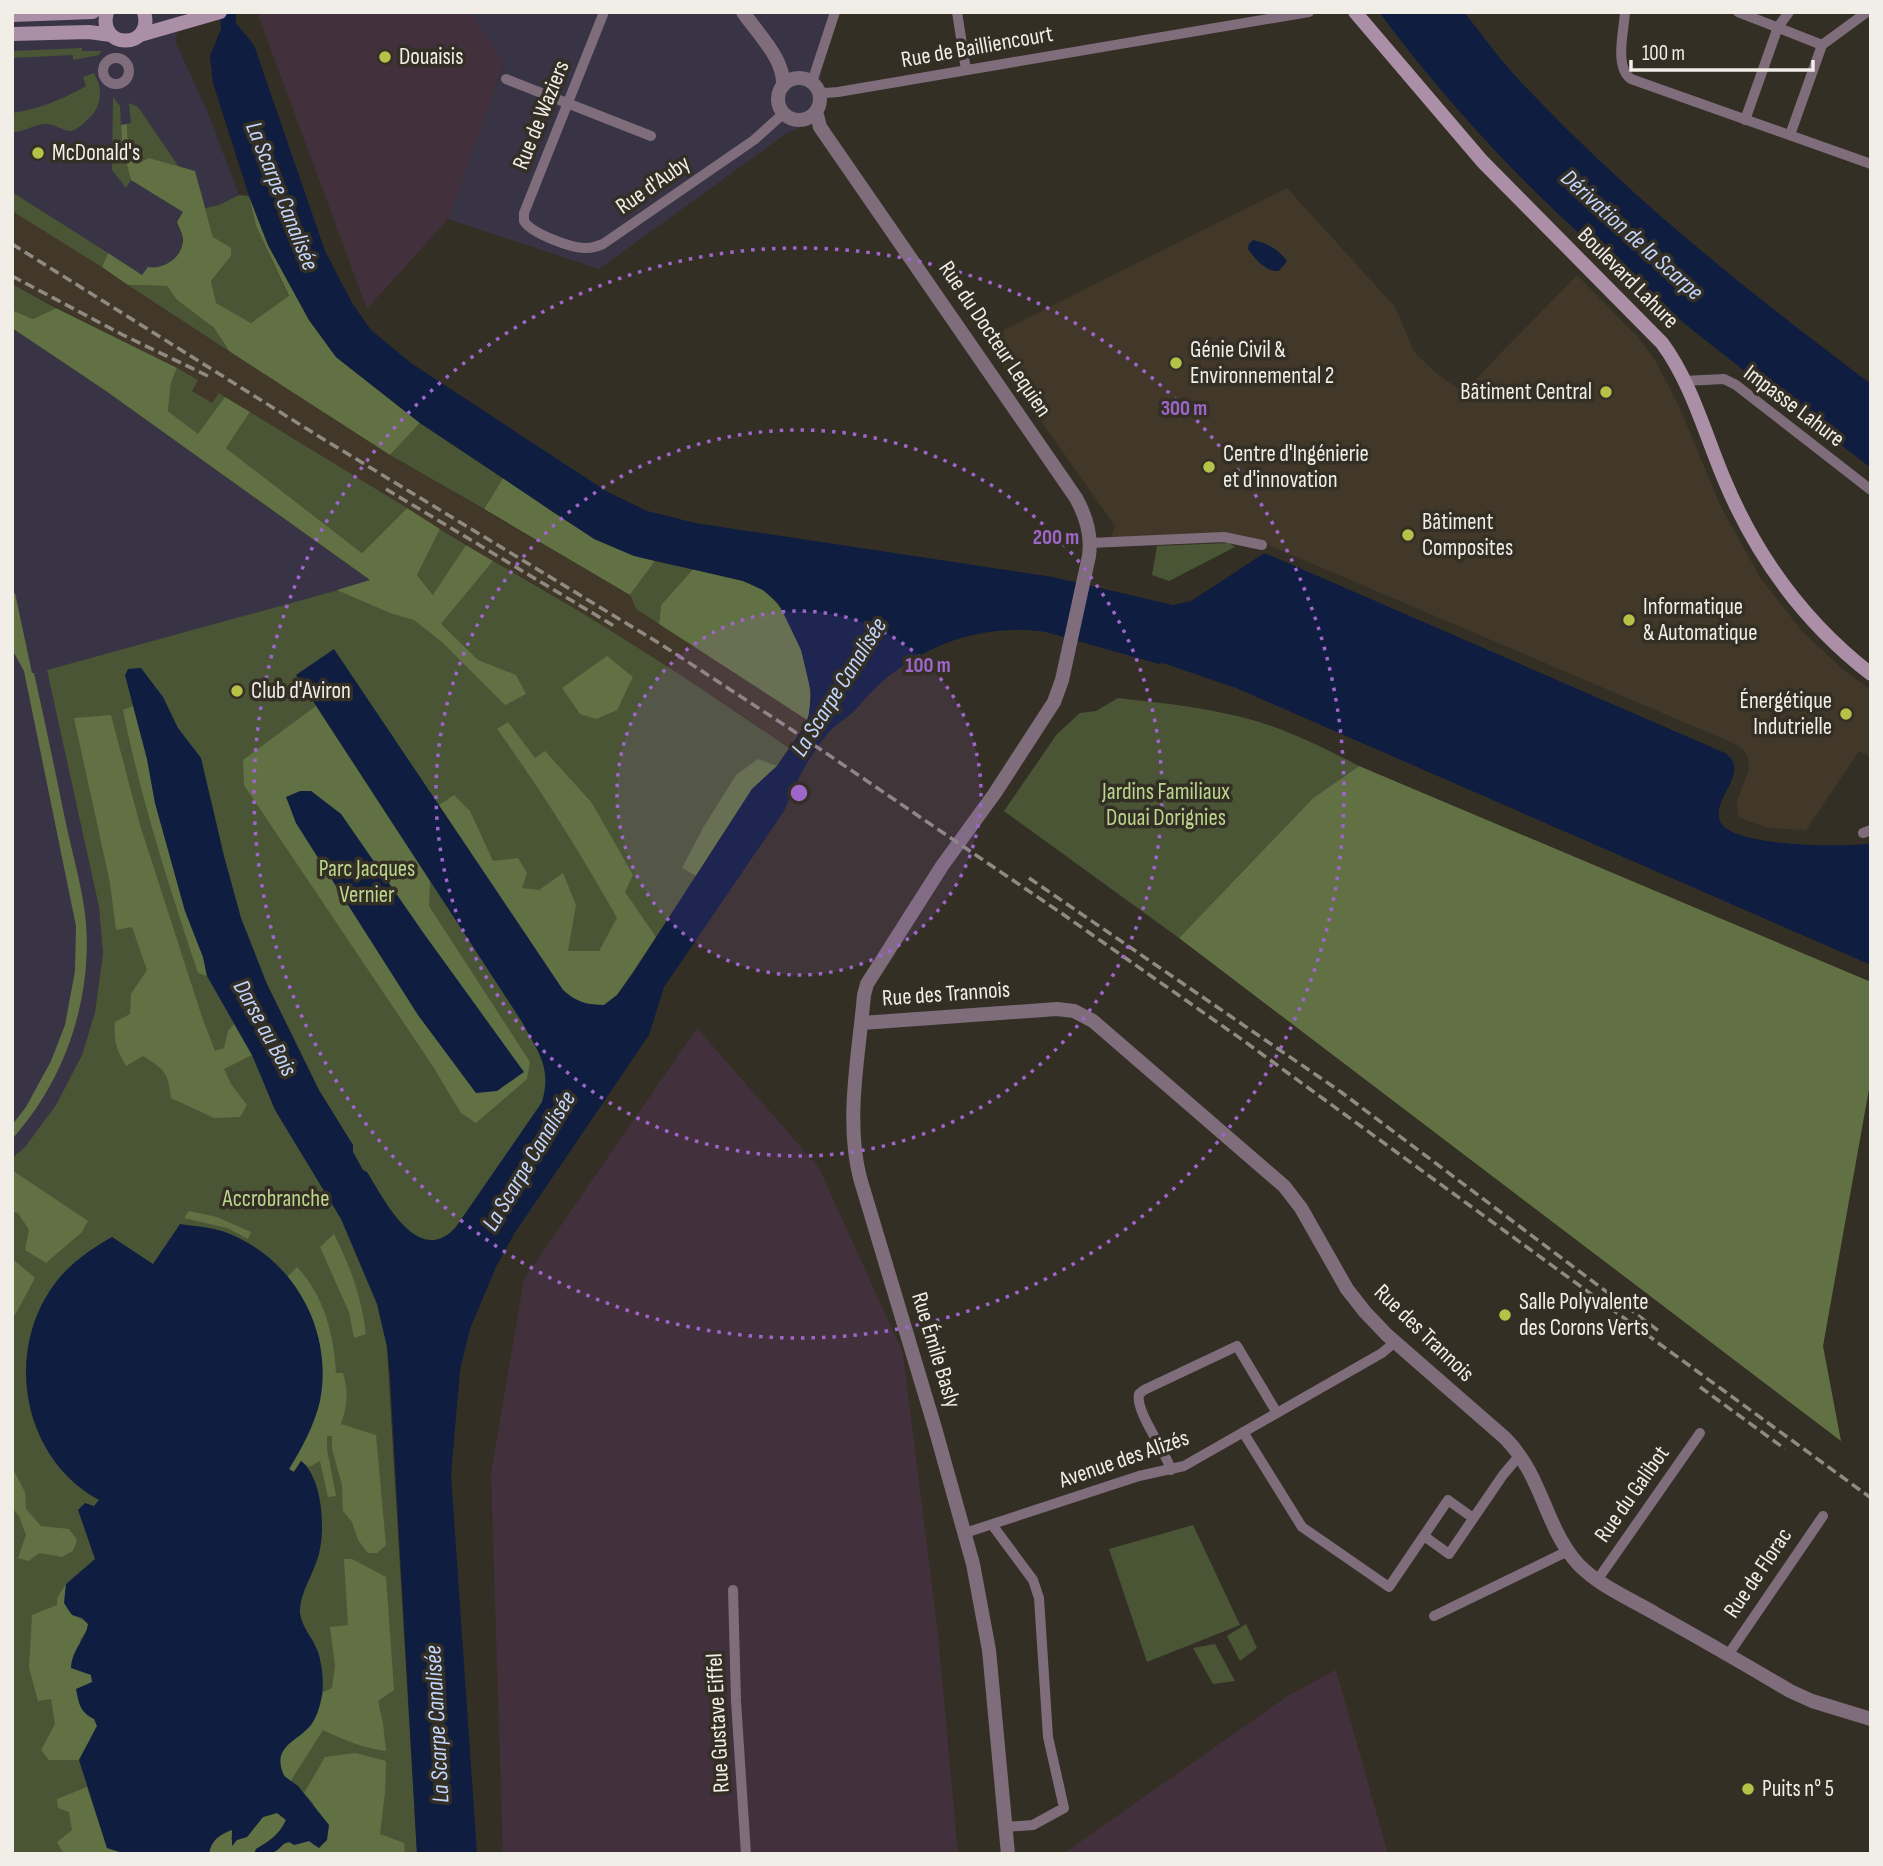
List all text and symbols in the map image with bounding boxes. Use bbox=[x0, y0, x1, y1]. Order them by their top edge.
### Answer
street label: Rue de Bailliencourt bbox=[899, 20, 1055, 74]
scale bar bbox=[1631, 28, 1813, 72]
text: 100 m bbox=[1642, 41, 1685, 66]
place label: Douaisis bbox=[399, 43, 463, 71]
marker: Douaisis bbox=[377, 49, 393, 65]
street label: Rue de Waziers bbox=[506, 56, 576, 174]
water label: La Scarpe Canalisée bbox=[239, 117, 325, 275]
place label: McDonald's bbox=[52, 139, 140, 167]
marker: McDonald's bbox=[30, 145, 46, 161]
street label: Rue d'Auby bbox=[611, 149, 696, 221]
water label: Dérivation de la Scarpe bbox=[1555, 163, 1709, 307]
street label: Boulevard Lahure bbox=[1571, 221, 1685, 335]
street label: Rue du Docteur Lequien bbox=[933, 256, 1057, 422]
place label: Génie Civil & Environnemental 2 bbox=[1190, 336, 1334, 390]
marker: Génie Civil & Environnemental 2 bbox=[1168, 355, 1184, 371]
street label: Impasse Lahure bbox=[1738, 359, 1850, 453]
place label: Bâtiment Central bbox=[1460, 378, 1592, 406]
marker: Bâtiment Central bbox=[1598, 384, 1614, 400]
text: 300 m bbox=[1161, 396, 1207, 421]
place label: Centre d'Ingénierie et d'innovation bbox=[1223, 440, 1369, 494]
marker: Centre d'Ingénierie et d'innovation bbox=[1201, 459, 1217, 475]
place label: Bâtiment Composites bbox=[1422, 508, 1513, 562]
text: 200 m bbox=[1033, 525, 1079, 550]
marker: Bâtiment Composites bbox=[1400, 527, 1416, 543]
place label: Informatique & Automatique bbox=[1643, 593, 1757, 647]
water label: La Scarpe Canalisée bbox=[785, 612, 893, 762]
marker: Informatique & Automatique bbox=[1621, 612, 1637, 628]
text: 100 m bbox=[905, 653, 951, 678]
place label: Club d'Aviron bbox=[251, 677, 351, 705]
marker: Club d'Aviron bbox=[229, 683, 245, 699]
place label: Énergétique Indutrielle bbox=[1739, 687, 1832, 741]
marker: Énergétique Indutrielle bbox=[1838, 706, 1854, 722]
park label: Jardins Familiaux Douai Dorignies bbox=[1101, 778, 1230, 832]
centre of rings bbox=[787, 781, 811, 805]
park label: Parc Jacques Vernier bbox=[319, 855, 415, 909]
water label: Darse au Bois bbox=[227, 975, 304, 1082]
street label: Rue des Trannois bbox=[881, 976, 1011, 1012]
water label: La Scarpe Canalisée bbox=[476, 1086, 582, 1236]
park label: Accrobranche bbox=[222, 1185, 329, 1213]
street label: Rue des Trannois bbox=[1368, 1278, 1480, 1388]
place label: Salle Polyvalente des Corons Verts bbox=[1519, 1288, 1649, 1342]
street label: Rue Émile Basly bbox=[905, 1289, 967, 1411]
marker: Salle Polyvalente des Corons Verts bbox=[1497, 1307, 1513, 1323]
street label: Avenue des Alizés bbox=[1055, 1424, 1193, 1495]
street label: Rue du Galibot bbox=[1589, 1440, 1675, 1548]
street label: Rue de Florac bbox=[1718, 1523, 1798, 1623]
water label: La Scarpe Canalisée bbox=[418, 1644, 456, 1804]
street label: Rue Gustave Eiffel bbox=[700, 1652, 736, 1794]
place label: Puits n° 5 bbox=[1762, 1775, 1834, 1803]
marker: Puits n° 5 bbox=[1740, 1781, 1756, 1797]

